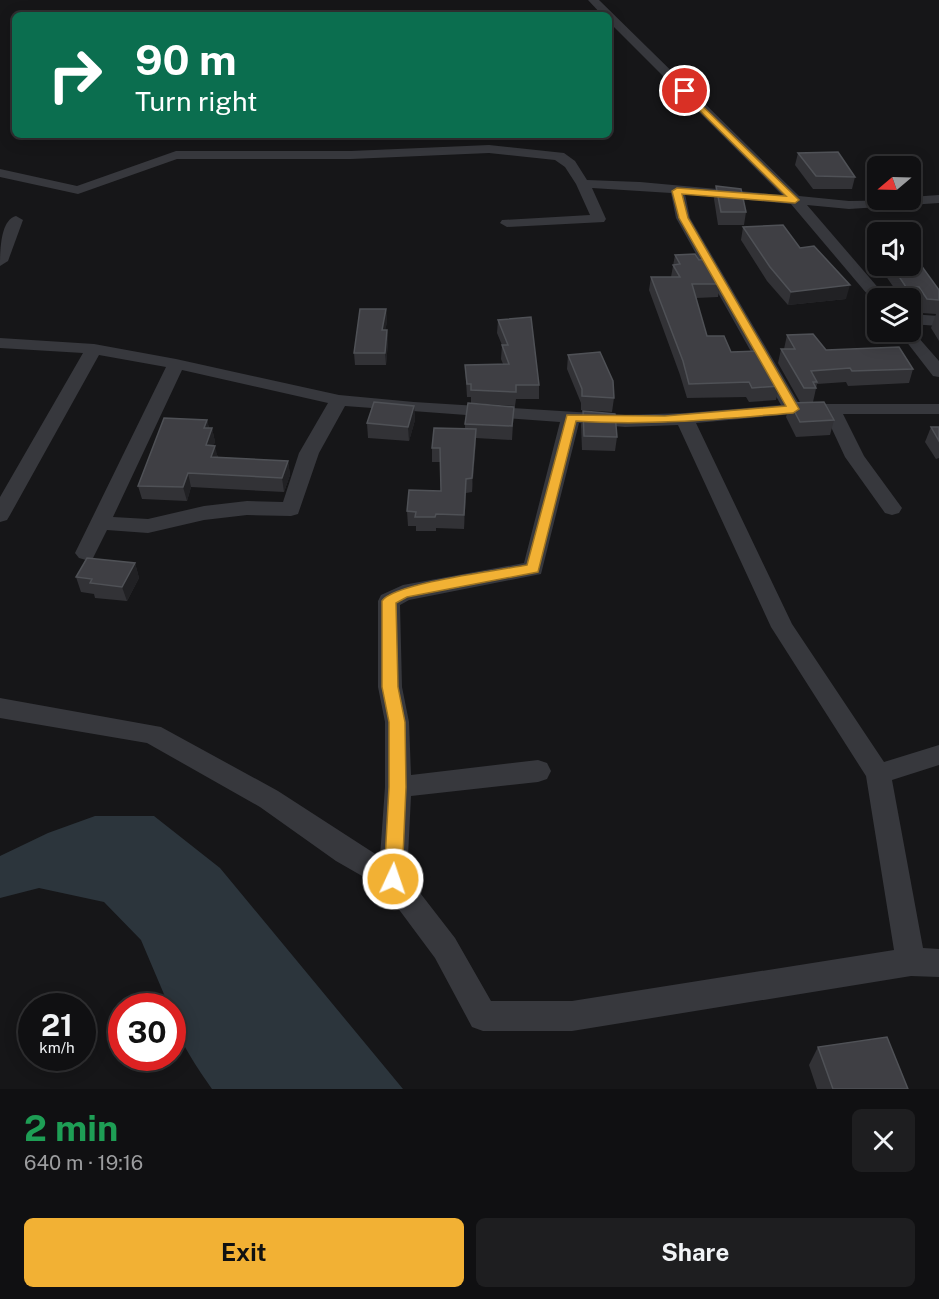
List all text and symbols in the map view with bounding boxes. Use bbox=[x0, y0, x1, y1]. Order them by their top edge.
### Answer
text: 90 m bbox=[135, 35, 237, 84]
icon: right bbox=[36, 36, 114, 114]
pin bbox=[659, 65, 710, 116]
icon: arrive bbox=[668, 74, 701, 107]
text: Turn right bbox=[135, 85, 258, 117]
north arrow bbox=[867, 156, 921, 210]
map controls bbox=[867, 156, 921, 342]
button: sound bbox=[867, 222, 921, 276]
button: layers bbox=[867, 288, 921, 342]
position arrow bbox=[361, 847, 425, 911]
speed limit sign: 30 bbox=[108, 993, 186, 1071]
text: 21 bbox=[41, 1007, 73, 1043]
text: km/h bbox=[39, 1039, 75, 1056]
text: 2 min bbox=[24, 1107, 118, 1149]
button: close bbox=[852, 1109, 915, 1172]
text: 640 m · 19:16 bbox=[24, 1151, 143, 1175]
button: Exit bbox=[24, 1218, 464, 1287]
button: Share bbox=[476, 1218, 915, 1287]

